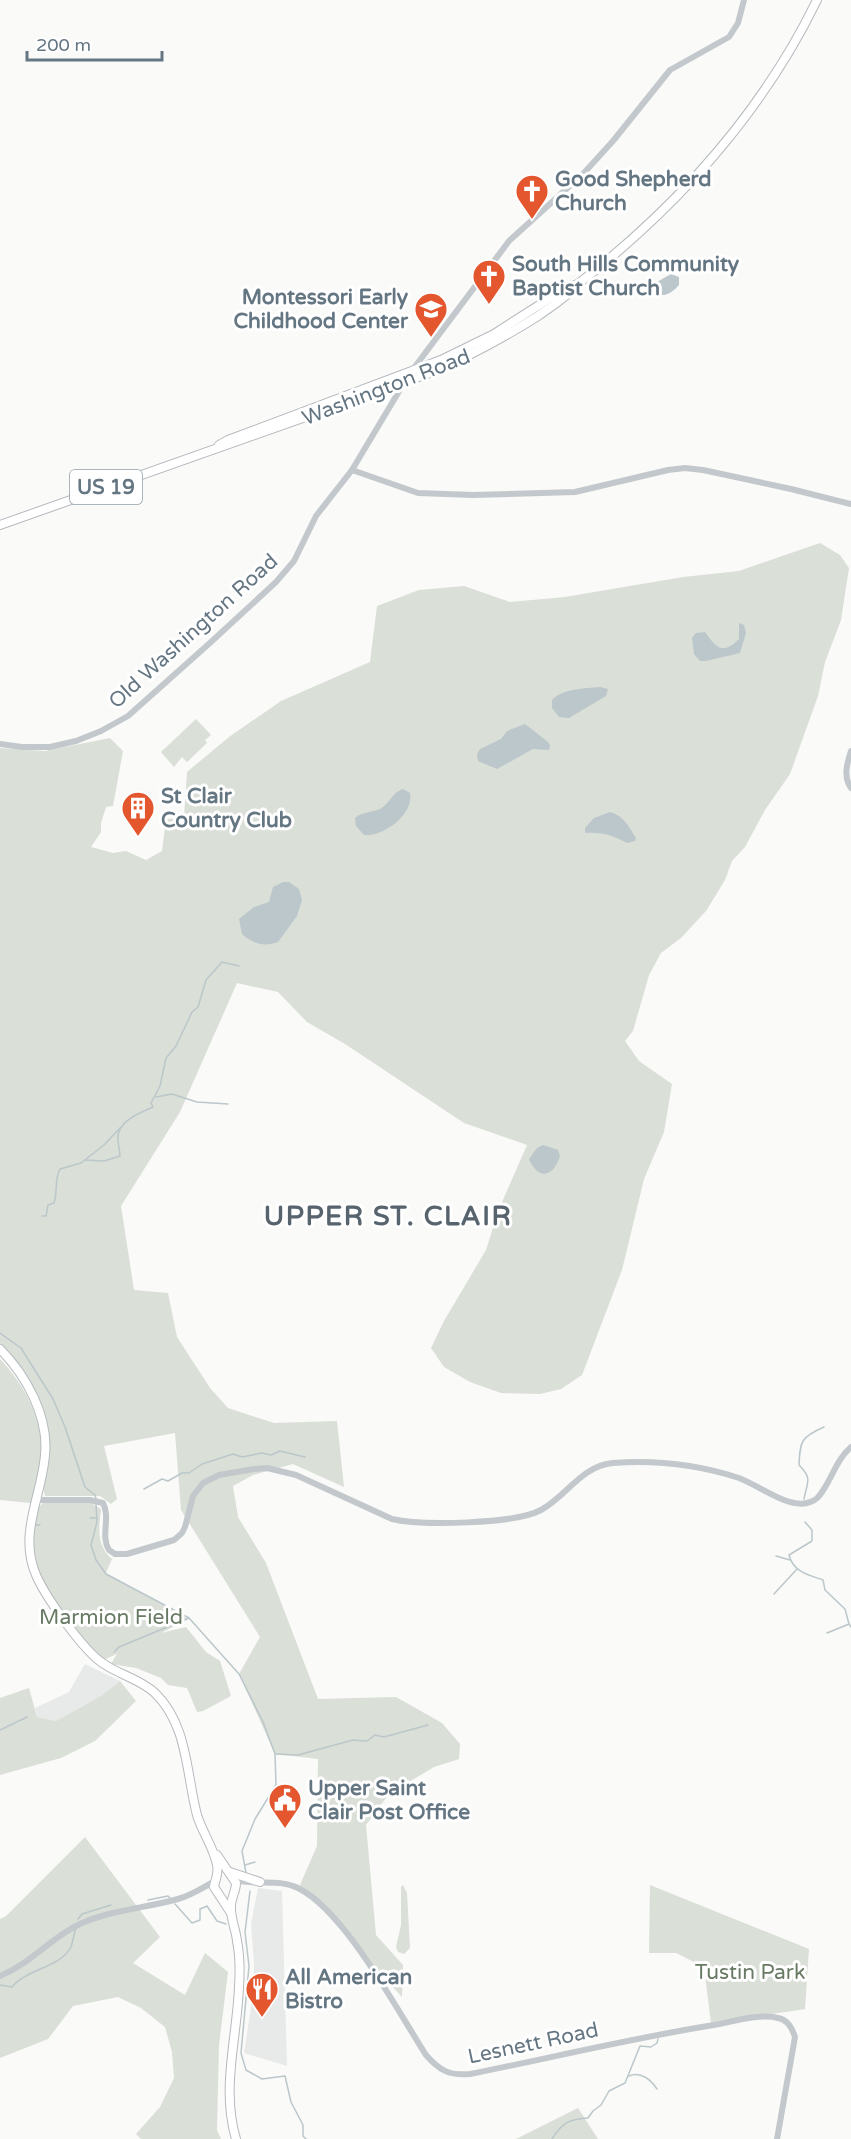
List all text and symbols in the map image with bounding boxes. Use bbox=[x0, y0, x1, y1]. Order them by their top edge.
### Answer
scale bar bbox=[27, 24, 162, 62]
text: 200 m bbox=[36, 34, 91, 56]
place label: Good Shepherd Church bbox=[555, 167, 712, 216]
church icon: Good Shepherd Church bbox=[514, 173, 550, 220]
place label: South Hills Community Baptist Church bbox=[512, 252, 740, 301]
church icon: South Hills Community Baptist Church bbox=[471, 258, 507, 305]
place label: Montessori Early Childhood Center bbox=[233, 285, 409, 334]
school or university icon: Montessori Early Childhood Center bbox=[413, 291, 449, 338]
street label: Washington Road bbox=[299, 344, 474, 431]
road number: US 19 bbox=[70, 470, 142, 504]
street label: Old Washington Road bbox=[104, 549, 283, 714]
place label: St Clair Country Club bbox=[161, 784, 292, 833]
building icon: St Clair Country Club bbox=[120, 790, 156, 837]
district label: UPPER ST. CLAIR bbox=[264, 1200, 512, 1233]
park label: Marmion Field bbox=[39, 1605, 183, 1630]
place label: Upper Saint Clair Post Office bbox=[308, 1776, 470, 1825]
public building icon: Upper Saint Clair Post Office bbox=[267, 1782, 303, 1829]
park label: Tustin Park bbox=[695, 1960, 805, 1985]
place label: All American Bistro bbox=[285, 1965, 412, 2014]
restaurant icon: All American Bistro bbox=[244, 1971, 280, 2018]
street label: Lesnett Road bbox=[465, 2017, 601, 2070]

